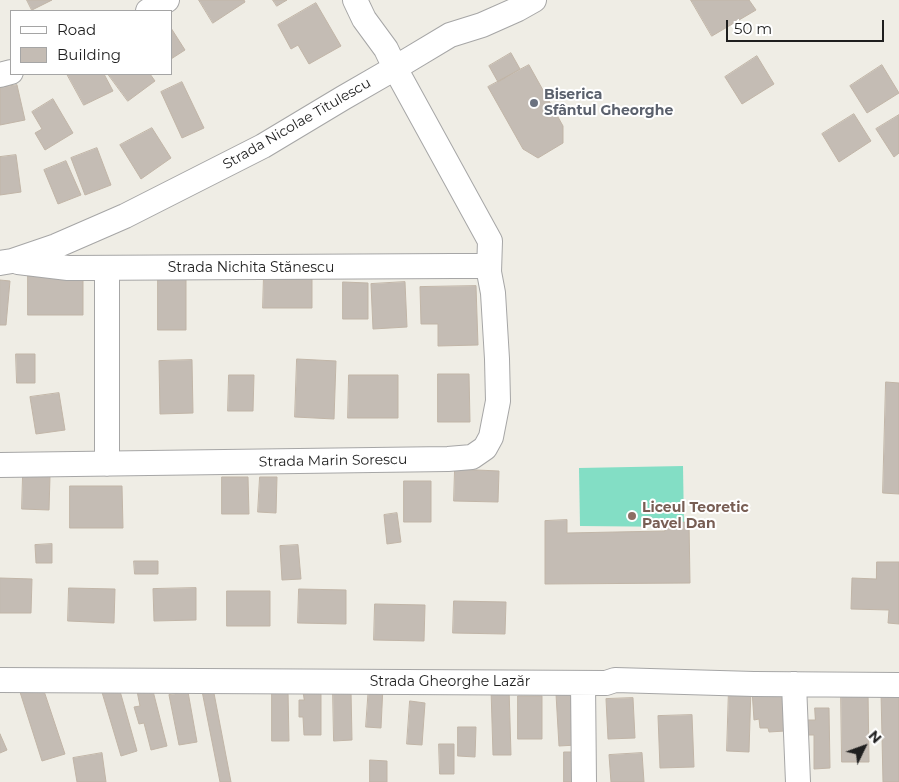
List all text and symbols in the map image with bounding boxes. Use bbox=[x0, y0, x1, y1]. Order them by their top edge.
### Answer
legend bbox=[10, 10, 172, 75]
scale bar bbox=[729, 10, 886, 42]
text: 50 m bbox=[734, 19, 772, 38]
text: Road bbox=[57, 20, 96, 39]
text: Building bbox=[57, 45, 121, 64]
street label: Strada Nicolae Titulescu bbox=[220, 75, 374, 173]
place label: Biserica Sfântul Gheorghe bbox=[544, 87, 673, 120]
marker: Biserica Sfântul Gheorghe bbox=[528, 97, 540, 109]
street label: Strada Nichita Stănescu bbox=[168, 260, 334, 276]
street label: Strada Marin Sorescu bbox=[259, 451, 407, 471]
place label: Liceul Teoretic Pavel Dan bbox=[642, 500, 749, 532]
marker: Liceul Teoretic Pavel Dan bbox=[626, 510, 638, 522]
street label: Strada Gheorghe Lazăr bbox=[370, 674, 530, 690]
north arrow bbox=[839, 722, 889, 772]
text: N bbox=[865, 727, 886, 747]

